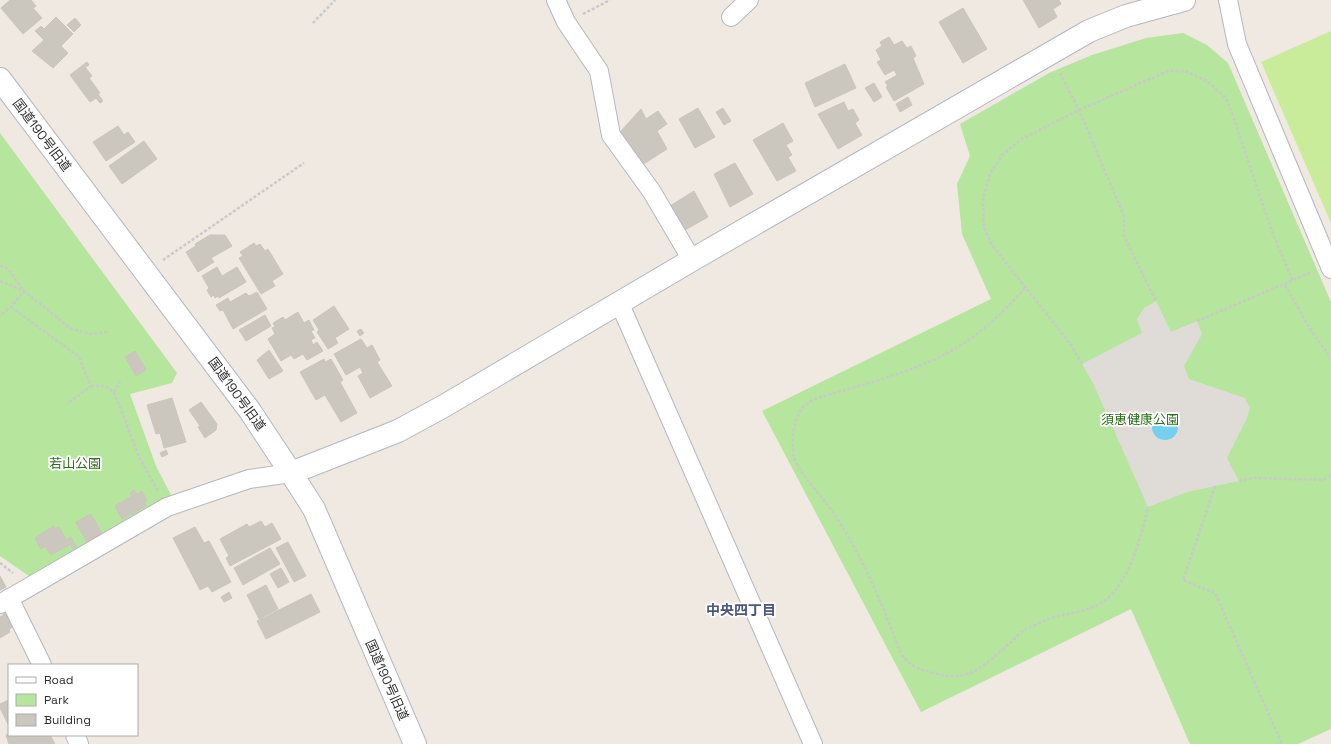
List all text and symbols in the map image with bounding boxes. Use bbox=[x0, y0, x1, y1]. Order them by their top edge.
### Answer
street label: 国道190号旧道 bbox=[9, 95, 75, 175]
street label: 国道190号旧道 bbox=[205, 354, 269, 434]
park label: 須恵健康公園 bbox=[1101, 411, 1179, 428]
park label: 若山公園 bbox=[49, 455, 101, 472]
district label: 中央四丁目 bbox=[706, 601, 776, 619]
street label: 国道190号旧道 bbox=[362, 637, 412, 723]
legend bbox=[8, 664, 138, 736]
text: Road bbox=[44, 672, 73, 688]
text: Park bbox=[44, 692, 69, 708]
text: Building bbox=[44, 712, 91, 728]

